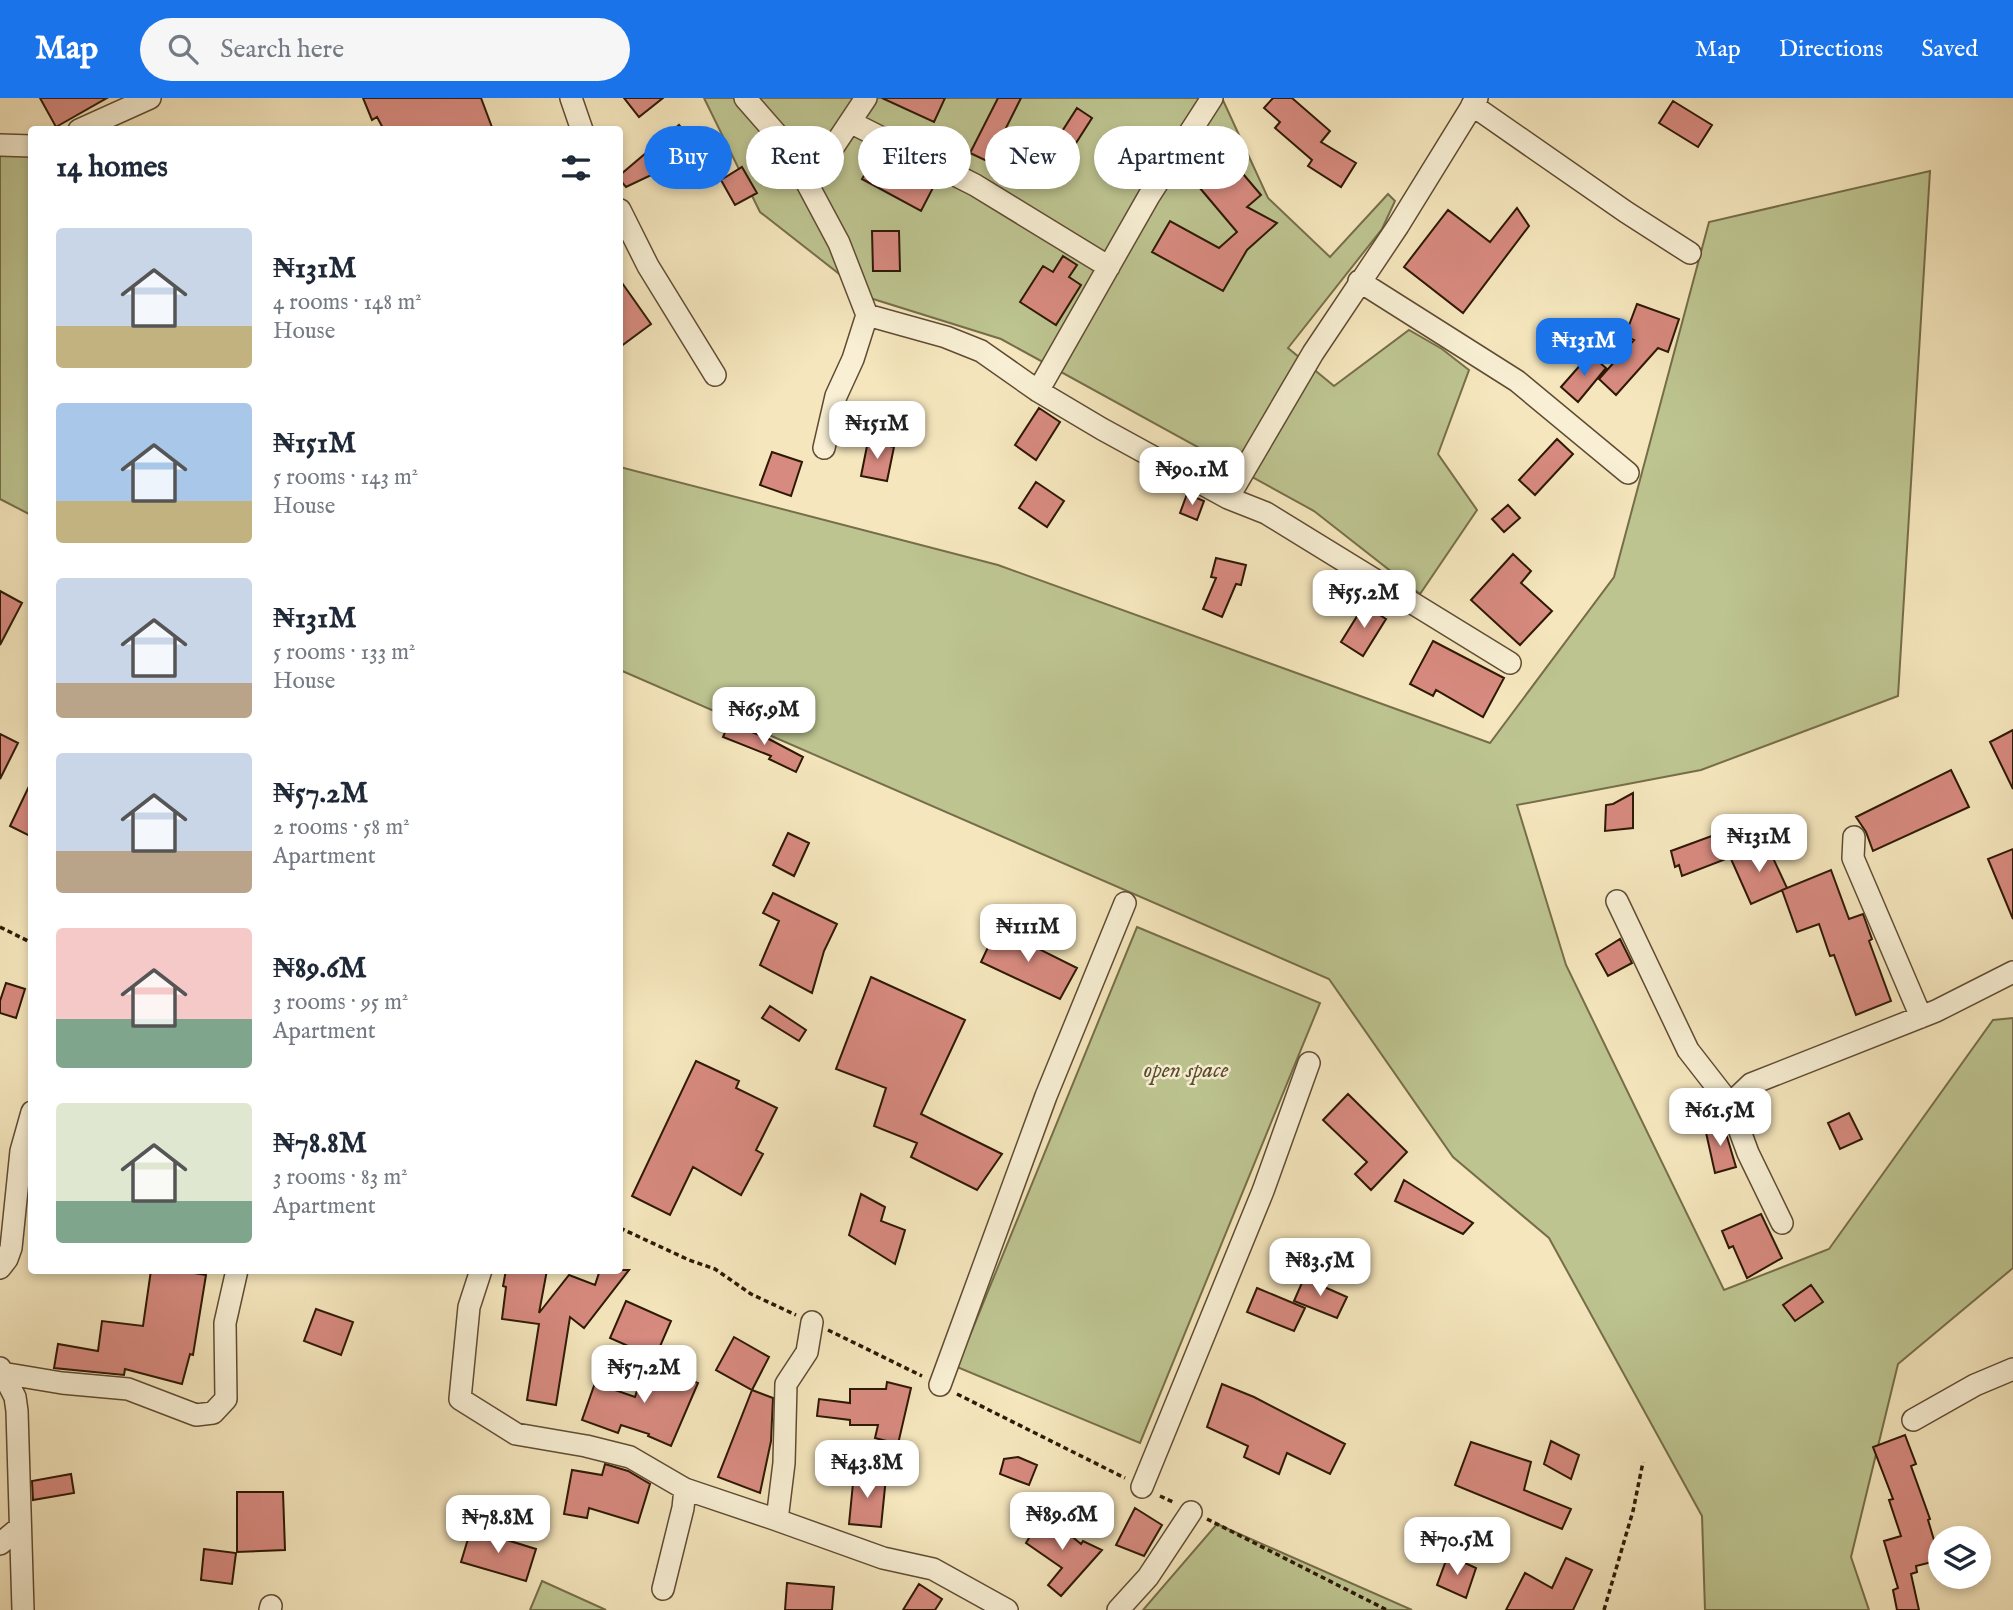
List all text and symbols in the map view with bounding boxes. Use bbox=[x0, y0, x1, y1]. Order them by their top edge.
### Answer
search box bbox=[140, 18, 630, 81]
text: Map bbox=[35, 28, 98, 70]
icon: search bbox=[164, 30, 202, 68]
text: Search here bbox=[220, 33, 344, 66]
text: Map bbox=[1695, 34, 1741, 65]
text: Directions bbox=[1779, 34, 1883, 65]
text: Saved bbox=[1921, 34, 1978, 65]
chip: Buy bbox=[644, 126, 732, 189]
chip: Rent bbox=[746, 126, 844, 189]
chip: Filters bbox=[858, 126, 971, 189]
chip: New bbox=[985, 126, 1080, 189]
chip: Apartment bbox=[1094, 126, 1249, 189]
text: 14 homes bbox=[56, 149, 168, 187]
icon: filters bbox=[557, 149, 595, 187]
text: ₦131M bbox=[273, 250, 356, 288]
icon: home bbox=[112, 256, 196, 340]
text: 4 rooms · 148 m² bbox=[273, 288, 422, 317]
text: House bbox=[273, 317, 335, 346]
pin: ₦131M bbox=[1535, 318, 1633, 378]
text: ₦131M bbox=[1552, 326, 1616, 355]
pin: ₦151M bbox=[828, 402, 926, 461]
text: ₦151M bbox=[845, 409, 909, 438]
text: ₦151M bbox=[273, 425, 356, 463]
icon: home bbox=[112, 431, 196, 515]
pin: ₦90.1M bbox=[1135, 448, 1249, 507]
text: ₦90.1M bbox=[1155, 455, 1229, 484]
text: 5 rooms · 143 m² bbox=[273, 463, 418, 492]
text: House bbox=[273, 492, 335, 521]
pin: ₦55.2M bbox=[1307, 570, 1421, 630]
text: ₦55.2M bbox=[1329, 578, 1399, 607]
text: ₦131M bbox=[273, 600, 356, 638]
icon: home bbox=[112, 606, 196, 690]
text: 5 rooms · 133 m² bbox=[273, 638, 416, 667]
text: House bbox=[273, 667, 335, 696]
pin: ₦65.9M bbox=[707, 688, 821, 747]
text: ₦65.9M bbox=[728, 695, 800, 724]
text: ₦57.2M bbox=[273, 775, 368, 813]
icon: home bbox=[112, 781, 196, 865]
text: 2 rooms · 58 m² bbox=[273, 813, 410, 842]
pin: ₦131M bbox=[1710, 814, 1808, 874]
text: ₦131M bbox=[1727, 822, 1791, 851]
text: Apartment bbox=[273, 842, 376, 871]
pin: ₦111M bbox=[979, 904, 1077, 964]
text: ₦111M bbox=[996, 912, 1060, 941]
text: ₦89.6M bbox=[273, 950, 367, 988]
icon: home bbox=[112, 956, 196, 1040]
text: 3 rooms · 95 m² bbox=[273, 988, 408, 1017]
text: Apartment bbox=[273, 1017, 376, 1046]
park label: open space bbox=[1144, 1055, 1228, 1086]
pin: ₦61.5M bbox=[1663, 1088, 1777, 1148]
text: ₦61.5M bbox=[1685, 1096, 1755, 1125]
text: ₦78.8M bbox=[273, 1125, 367, 1163]
icon: home bbox=[112, 1131, 196, 1215]
text: 3 rooms · 83 m² bbox=[273, 1163, 408, 1192]
text: Apartment bbox=[273, 1192, 376, 1221]
pin: ₦83.5M bbox=[1263, 1238, 1377, 1298]
text: ₦83.5M bbox=[1285, 1246, 1355, 1275]
pin: ₦57.2M bbox=[587, 1346, 701, 1405]
text: ₦57.2M bbox=[607, 1353, 681, 1382]
pin: ₦43.8M bbox=[810, 1440, 924, 1500]
text: ₦43.8M bbox=[831, 1448, 903, 1477]
pin: ₦89.6M bbox=[1005, 1492, 1119, 1552]
pin: ₦78.8M bbox=[441, 1496, 555, 1555]
text: ₦89.6M bbox=[1026, 1500, 1098, 1529]
text: ₦78.8M bbox=[462, 1503, 534, 1532]
pin: ₦70.5M bbox=[1400, 1518, 1514, 1577]
text: ₦70.5M bbox=[1420, 1525, 1494, 1554]
map controls bbox=[1928, 1526, 1991, 1589]
button: layers bbox=[1928, 1526, 1991, 1589]

